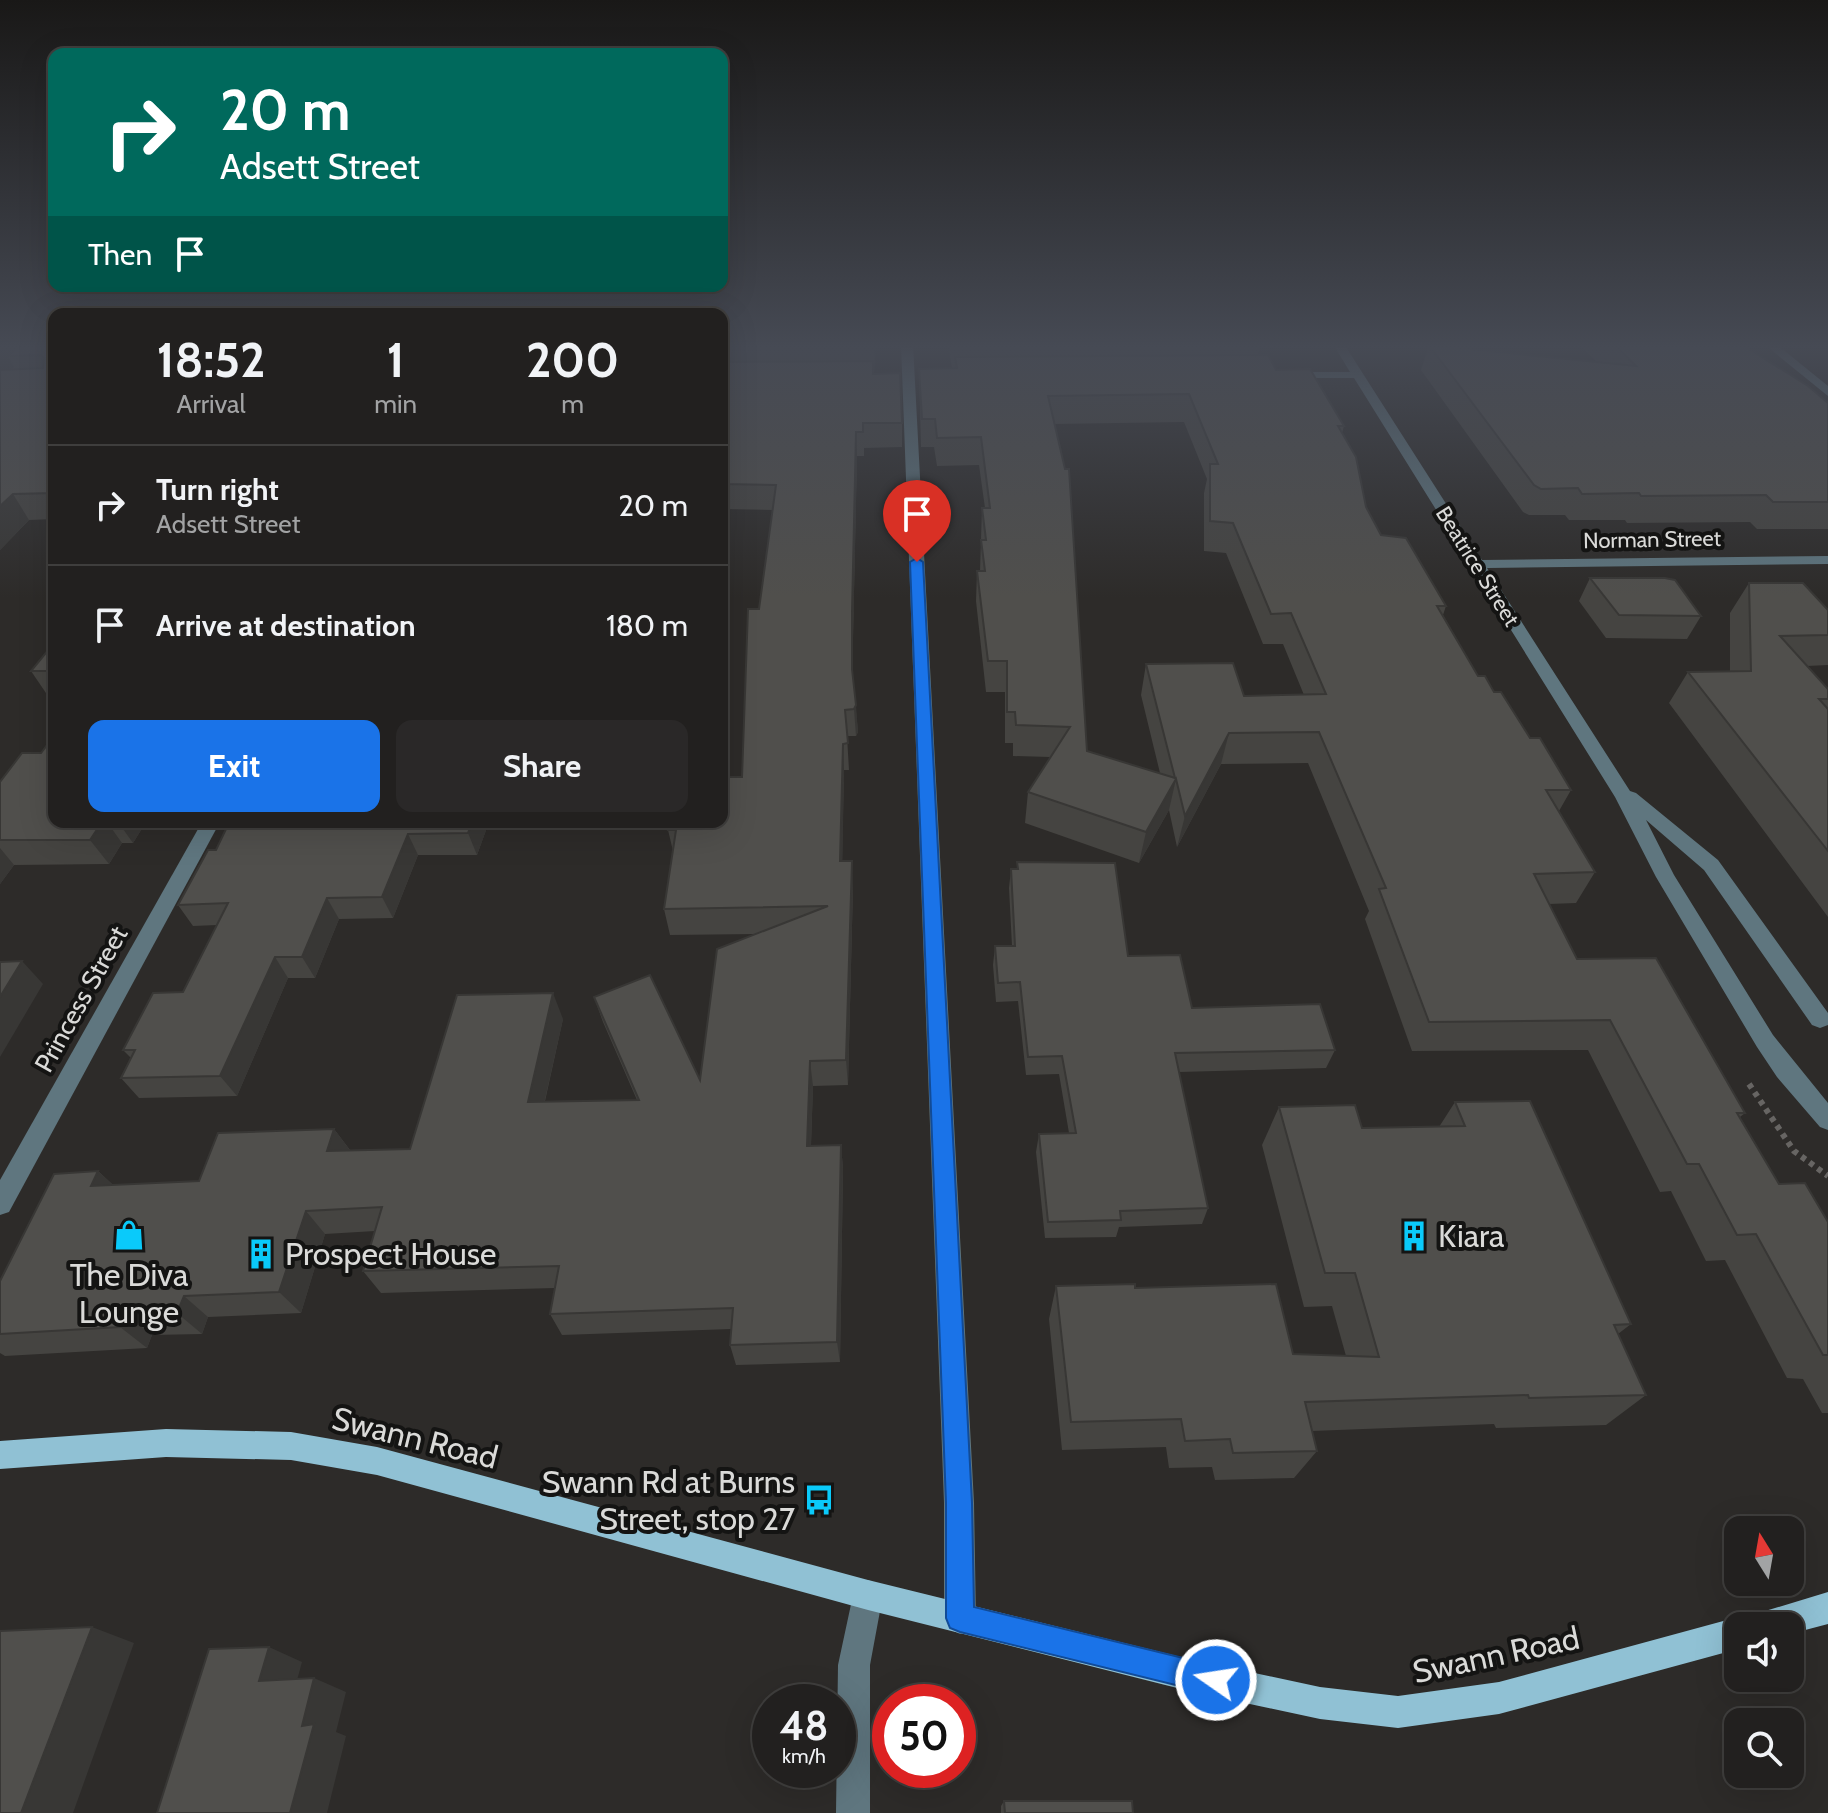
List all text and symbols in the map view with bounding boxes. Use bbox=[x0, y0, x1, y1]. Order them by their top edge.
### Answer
text: 20 m bbox=[220, 76, 350, 144]
icon: right bbox=[88, 80, 192, 184]
text: Adsett Street bbox=[220, 144, 420, 188]
icon: arrive bbox=[168, 232, 212, 276]
text: Then bbox=[88, 236, 152, 273]
text: 18:52 bbox=[157, 331, 265, 389]
text: 1 bbox=[387, 331, 405, 389]
text: 200 bbox=[526, 331, 619, 389]
text: Arrival bbox=[177, 388, 246, 420]
text: min bbox=[374, 388, 417, 420]
text: m bbox=[561, 388, 584, 420]
text: Turn right bbox=[156, 471, 279, 508]
pin bbox=[883, 480, 951, 562]
icon: right bbox=[88, 483, 132, 527]
text: 20 m bbox=[618, 487, 688, 524]
icon: arrive bbox=[895, 492, 939, 536]
street label: Beatrice Street bbox=[1430, 501, 1525, 632]
text: Adsett Street bbox=[156, 508, 300, 540]
street label: Norman Street bbox=[1583, 525, 1722, 554]
icon: arrive bbox=[88, 603, 132, 647]
text: Arrive at destination bbox=[156, 607, 416, 644]
text: 180 m bbox=[606, 607, 688, 644]
button: Exit bbox=[88, 720, 380, 812]
button: Share bbox=[396, 720, 688, 812]
street label: Princess Street bbox=[28, 920, 134, 1078]
place label: Kiara bbox=[1438, 1216, 1505, 1255]
shop icon: The Diva Lounge bbox=[112, 1218, 146, 1252]
building icon: Kiara bbox=[1397, 1219, 1431, 1253]
place label: Prospect House bbox=[285, 1234, 496, 1273]
building icon: Prospect House bbox=[244, 1237, 278, 1271]
place label: The Diva Lounge bbox=[70, 1255, 189, 1331]
street label: Swann Road bbox=[328, 1398, 502, 1477]
place label: Swann Rd at Burns Street, stop 27 bbox=[542, 1462, 795, 1538]
bus stop icon: Swann Rd at Burns Street, stop 27 bbox=[802, 1483, 836, 1517]
north arrow bbox=[1724, 1516, 1804, 1596]
map controls bbox=[1724, 1516, 1804, 1788]
button: sound bbox=[1724, 1612, 1804, 1692]
street label: Swann Road bbox=[1409, 1618, 1583, 1691]
position arrow bbox=[1174, 1638, 1258, 1722]
speed limit sign: 50 bbox=[872, 1684, 976, 1788]
text: 48 bbox=[780, 1701, 829, 1750]
button: search bbox=[1724, 1708, 1804, 1788]
text: km/h bbox=[782, 1744, 826, 1768]

